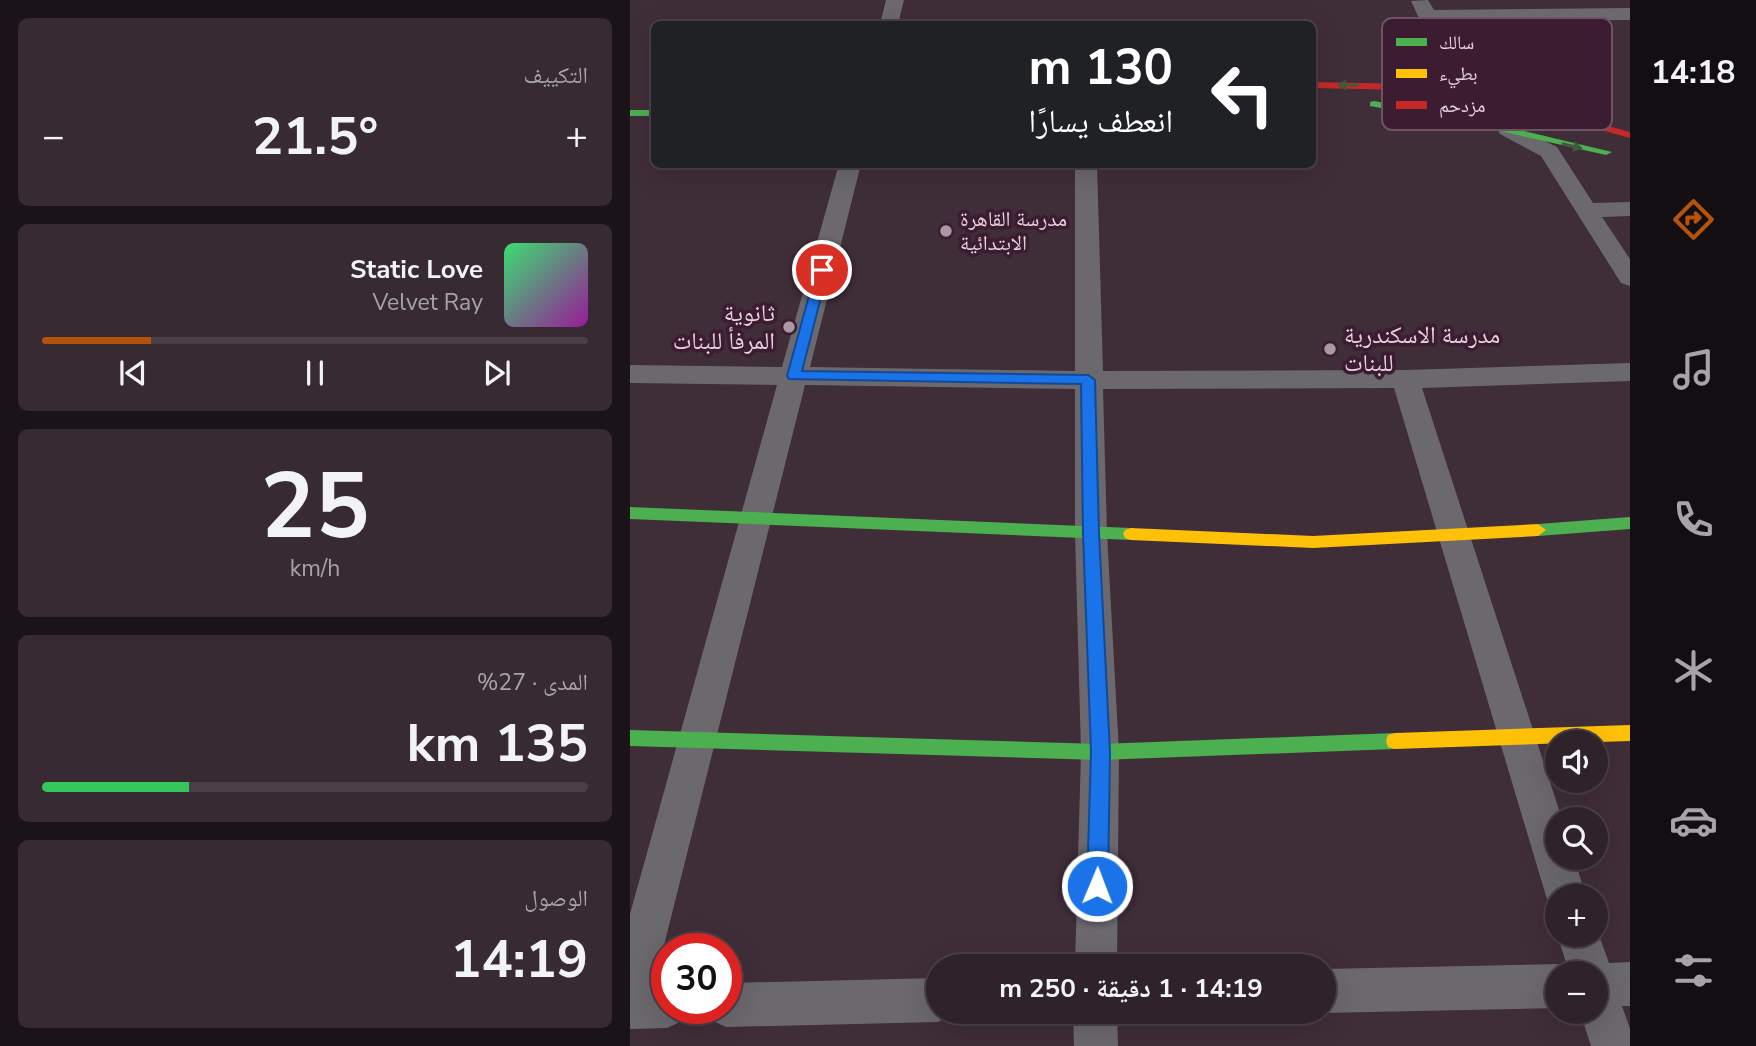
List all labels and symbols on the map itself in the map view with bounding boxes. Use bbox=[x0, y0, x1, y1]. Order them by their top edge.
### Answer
legend bbox=[1382, 18, 1612, 130]
text: سالك bbox=[1439, 30, 1474, 56]
text: بطيء bbox=[1439, 61, 1478, 89]
one-way arrow bbox=[1337, 79, 1359, 90]
text: مزدحم bbox=[1439, 93, 1485, 119]
one-way arrow bbox=[1561, 141, 1583, 152]
place label: مدرسة القاهرة الابتدائية bbox=[960, 205, 1067, 257]
marker: مدرسة القاهرة الابتدائية bbox=[938, 223, 954, 239]
pin bbox=[792, 240, 852, 300]
place label: ثانوية المرفأ للبنات bbox=[673, 297, 775, 357]
marker: ثانوية المرفأ للبنات bbox=[781, 319, 797, 335]
place label: مدرسة الاسكندرية للبنات bbox=[1344, 319, 1500, 379]
marker: مدرسة الاسكندرية للبنات bbox=[1322, 341, 1338, 357]
position arrow bbox=[1060, 849, 1134, 923]
speed limit sign: 30 bbox=[651, 933, 742, 1024]

